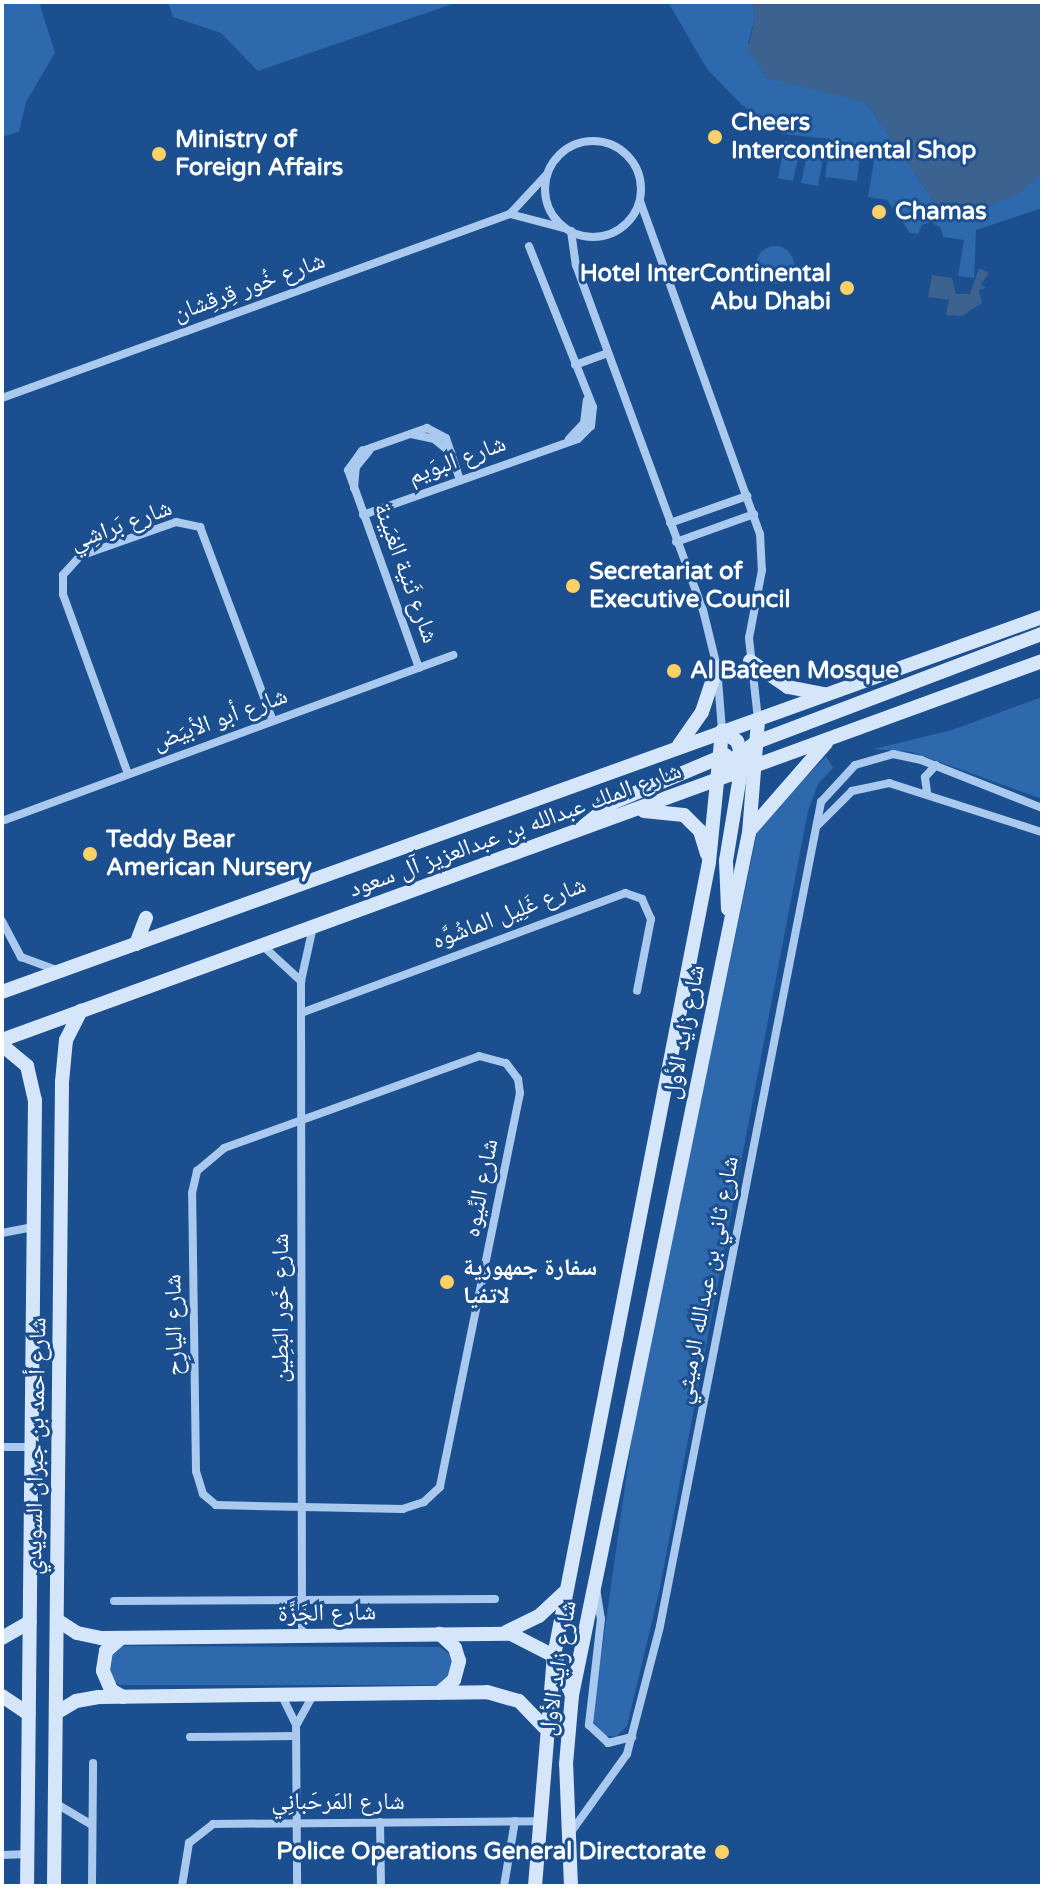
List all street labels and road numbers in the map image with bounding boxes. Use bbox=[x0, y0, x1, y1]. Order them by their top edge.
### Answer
street label: شارع خُور قِرقِشان bbox=[169, 246, 329, 328]
street label: شارع البوَيم bbox=[404, 429, 510, 491]
street label: شارع بَراشِي bbox=[66, 493, 176, 557]
street label: شارع ثَنية الغبَينة bbox=[367, 499, 445, 647]
street label: شارع أبو الأبيَض bbox=[149, 681, 291, 757]
street label: شارع الملك عبدالله بن عبدالعزيز آل سعود bbox=[345, 756, 685, 904]
street label: شارع غَلِيل الماشُوَّه bbox=[428, 870, 590, 956]
street label: شارع زايد الأول bbox=[657, 962, 711, 1102]
street label: شارع النِّيوه bbox=[457, 1136, 505, 1240]
street label: شارع ثاني بن عبدالله الرميثي bbox=[669, 1154, 745, 1406]
street label: شارع خَور البَطِين bbox=[267, 1233, 295, 1383]
street label: شارع اليارِح bbox=[159, 1274, 189, 1376]
street label: شارع أحمد بن جبران السويدي bbox=[19, 1317, 53, 1575]
street label: شارع الجَزَّة bbox=[278, 1598, 376, 1628]
street label: شارع زايد الأول bbox=[533, 1598, 583, 1738]
street label: شارع المَرحَبانِي bbox=[271, 1788, 405, 1816]

